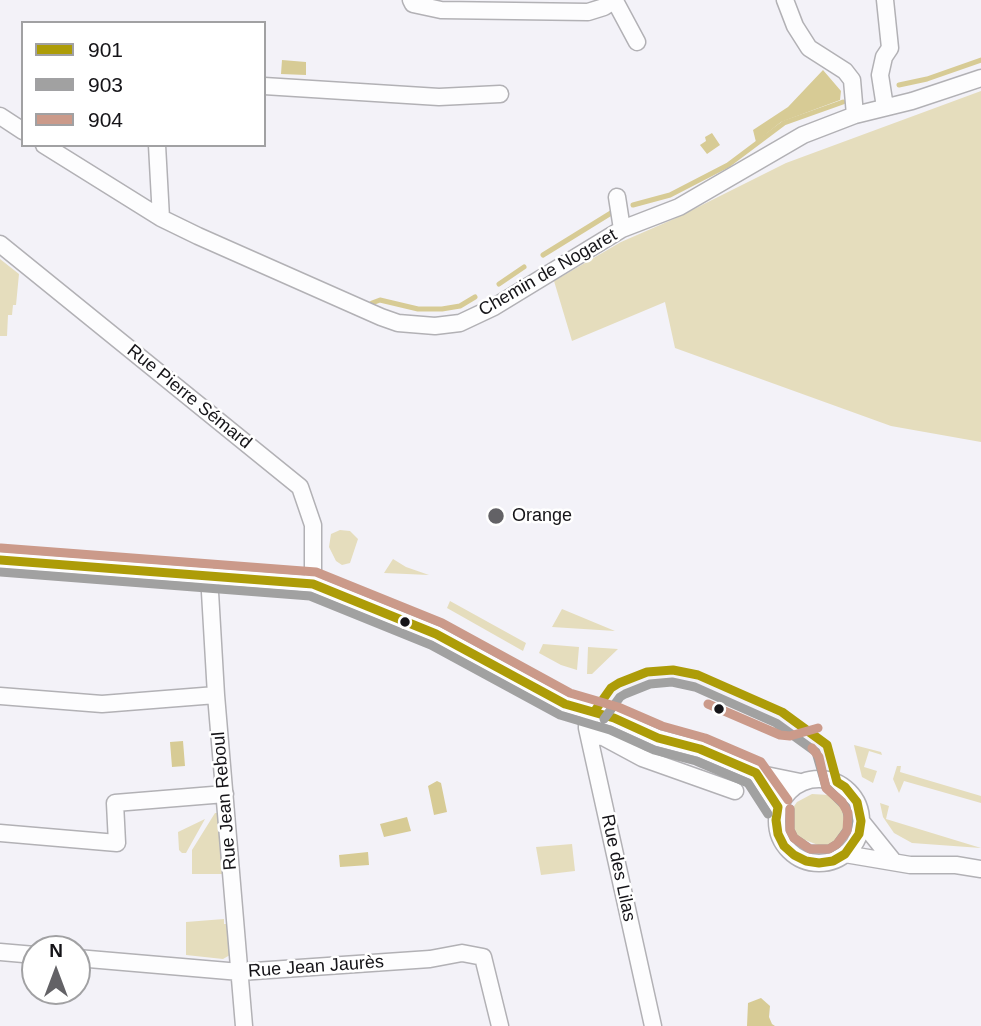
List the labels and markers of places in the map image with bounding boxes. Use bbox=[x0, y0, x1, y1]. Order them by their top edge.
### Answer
place label: Orange bbox=[512, 505, 572, 527]
marker: Orange bbox=[486, 506, 506, 526]
unlabelled marker bbox=[398, 615, 412, 629]
unlabelled marker bbox=[712, 702, 726, 716]

